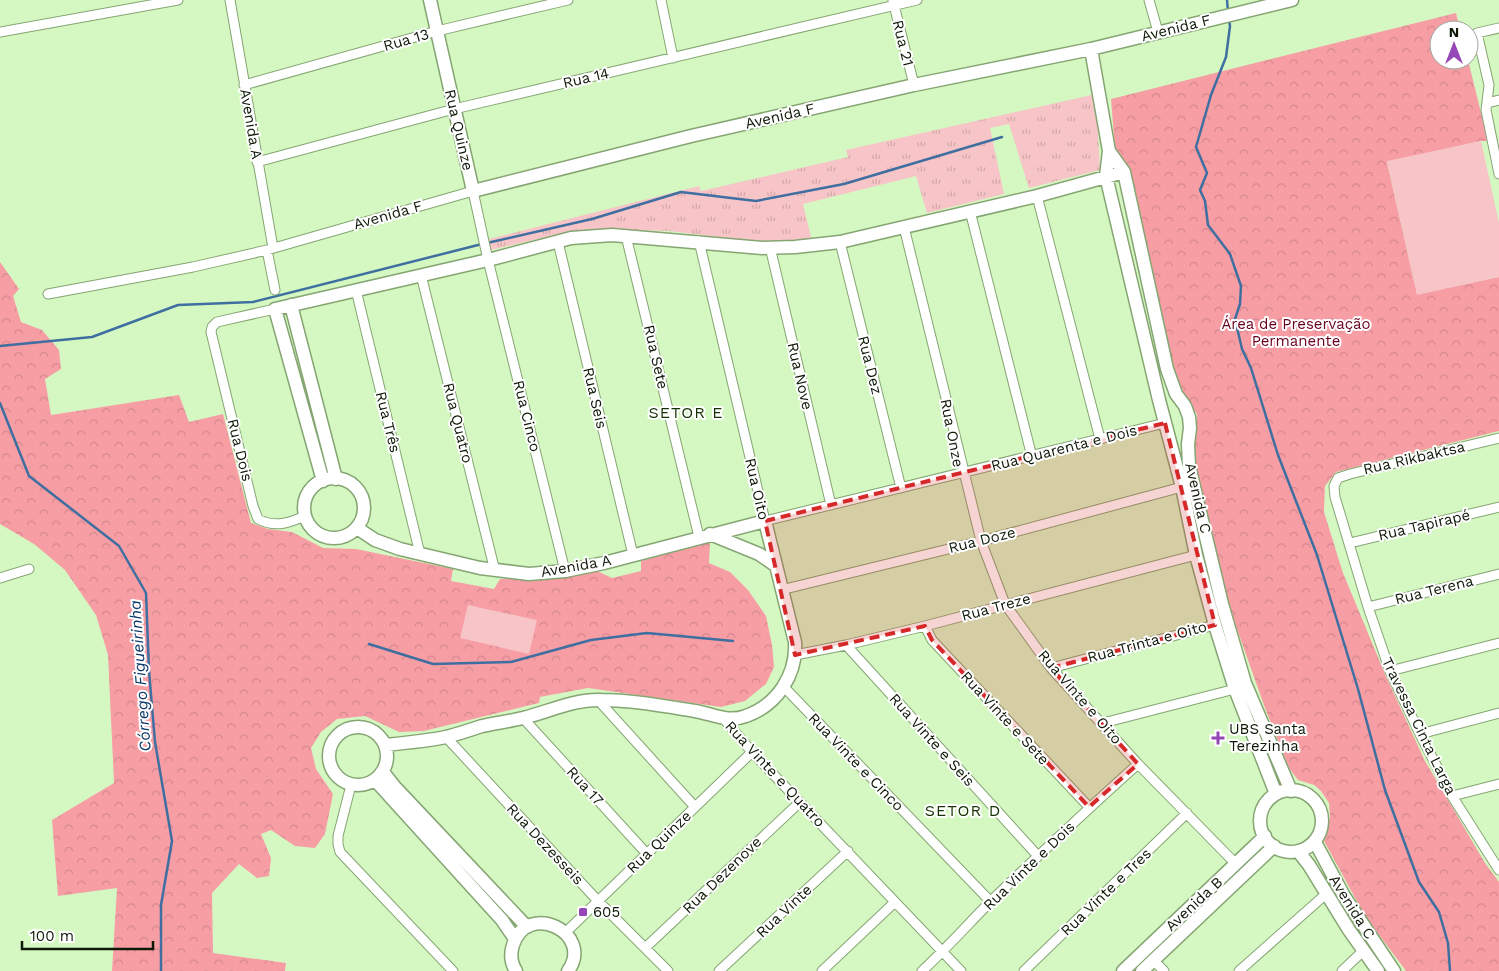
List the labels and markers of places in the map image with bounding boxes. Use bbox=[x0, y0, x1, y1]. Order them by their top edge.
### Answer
place label: UBS Santa Terezinha bbox=[1229, 720, 1307, 755]
marker: UBS Santa Terezinha bbox=[1211, 731, 1225, 745]
place label: 605 bbox=[593, 903, 620, 921]
marker: 605 bbox=[577, 906, 589, 918]

